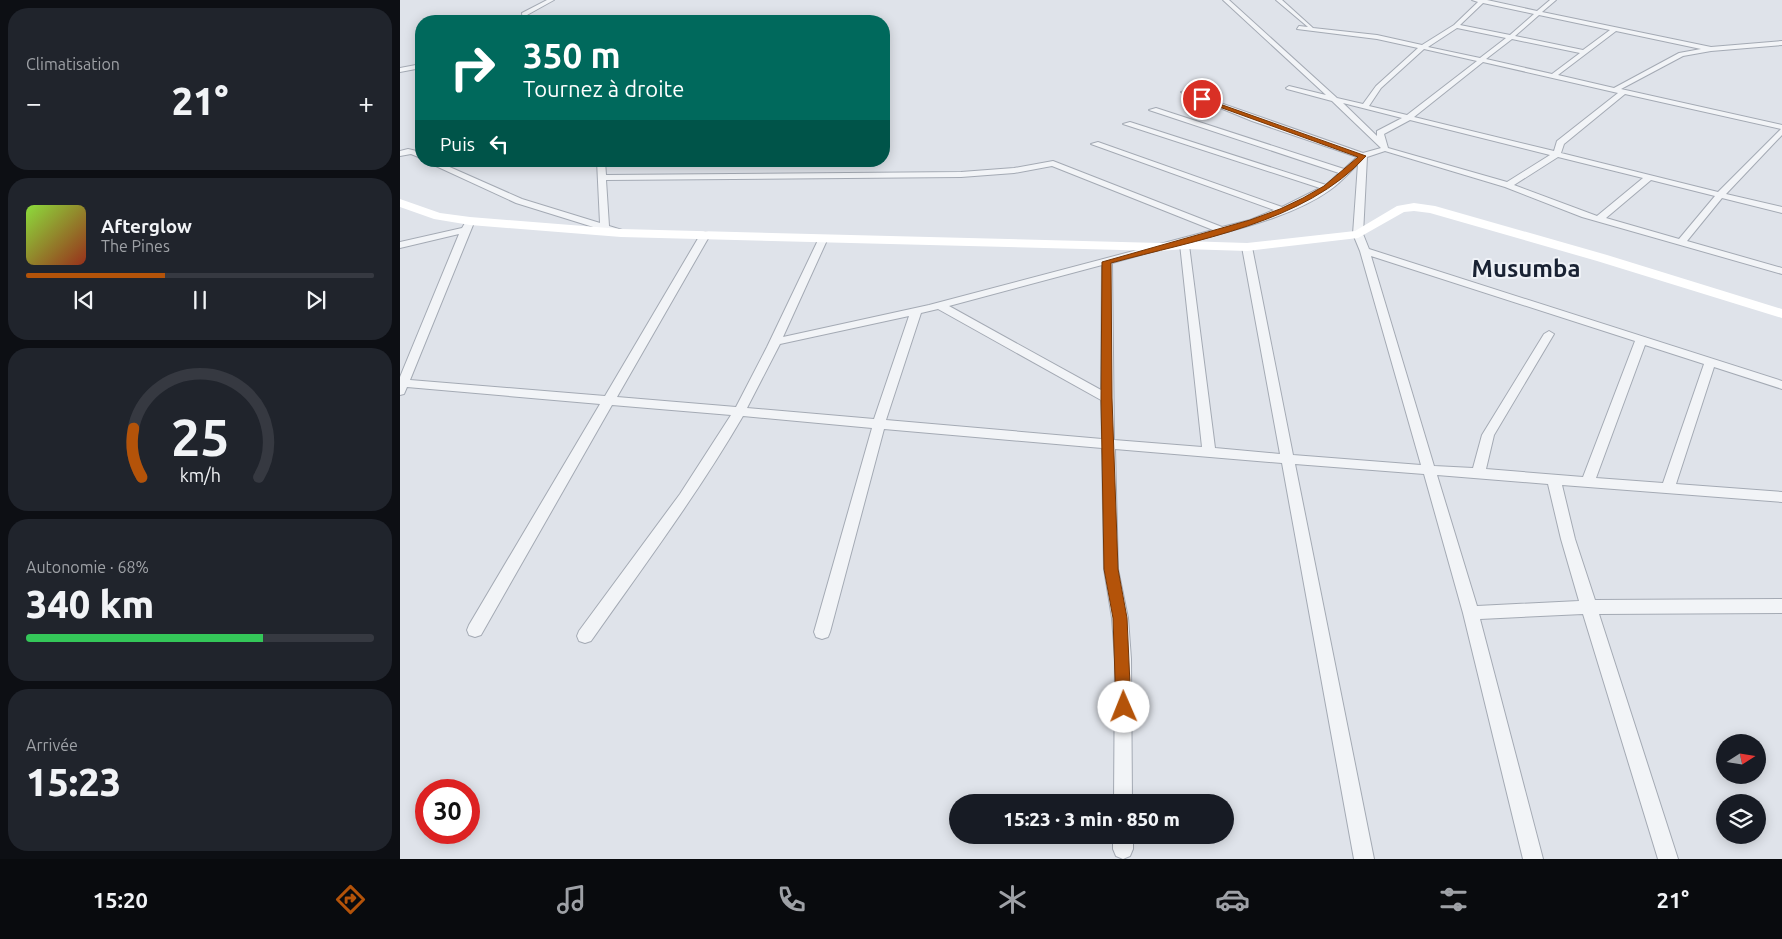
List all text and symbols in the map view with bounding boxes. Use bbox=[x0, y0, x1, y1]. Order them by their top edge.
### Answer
icon: right bbox=[440, 35, 505, 100]
text: 350 m bbox=[523, 35, 621, 75]
text: Climatisation bbox=[26, 55, 120, 73]
text: Tournez à droite bbox=[523, 76, 684, 101]
pin bbox=[1181, 78, 1223, 120]
text: 21° bbox=[172, 80, 228, 122]
icon: arrive bbox=[1188, 85, 1216, 113]
text: − bbox=[26, 87, 42, 118]
text: + bbox=[358, 87, 374, 118]
icon: left bbox=[485, 130, 513, 158]
text: Puis bbox=[440, 133, 475, 155]
text: Afterglow bbox=[101, 215, 192, 237]
text: The Pines bbox=[101, 237, 170, 255]
district label: Musumba bbox=[1472, 255, 1580, 282]
icon: previous bbox=[70, 286, 98, 314]
icon: pause bbox=[186, 286, 214, 314]
icon: next bbox=[302, 286, 330, 314]
text: 25 bbox=[171, 408, 229, 466]
text: km/h bbox=[179, 465, 221, 485]
text: Autonomie · 68% bbox=[26, 558, 149, 576]
text: 340 km bbox=[26, 583, 154, 625]
position arrow bbox=[1097, 680, 1149, 732]
north arrow bbox=[1716, 734, 1766, 784]
map controls bbox=[1716, 734, 1766, 844]
text: Arrivée bbox=[26, 736, 78, 754]
text: 15:23 bbox=[26, 761, 121, 803]
speed limit sign: 30 bbox=[415, 779, 480, 844]
button: layers bbox=[1716, 794, 1766, 844]
text: 15:23 · 3 min · 850 m bbox=[1003, 808, 1180, 830]
icon: directions bbox=[333, 882, 368, 917]
icon: music bbox=[554, 882, 589, 917]
icon: phone bbox=[774, 882, 809, 917]
icon: climate bbox=[995, 882, 1030, 917]
icon: car bbox=[1215, 882, 1250, 917]
icon: filters bbox=[1436, 882, 1471, 917]
text: 15:20 bbox=[93, 887, 148, 912]
text: 21° bbox=[1657, 887, 1689, 912]

